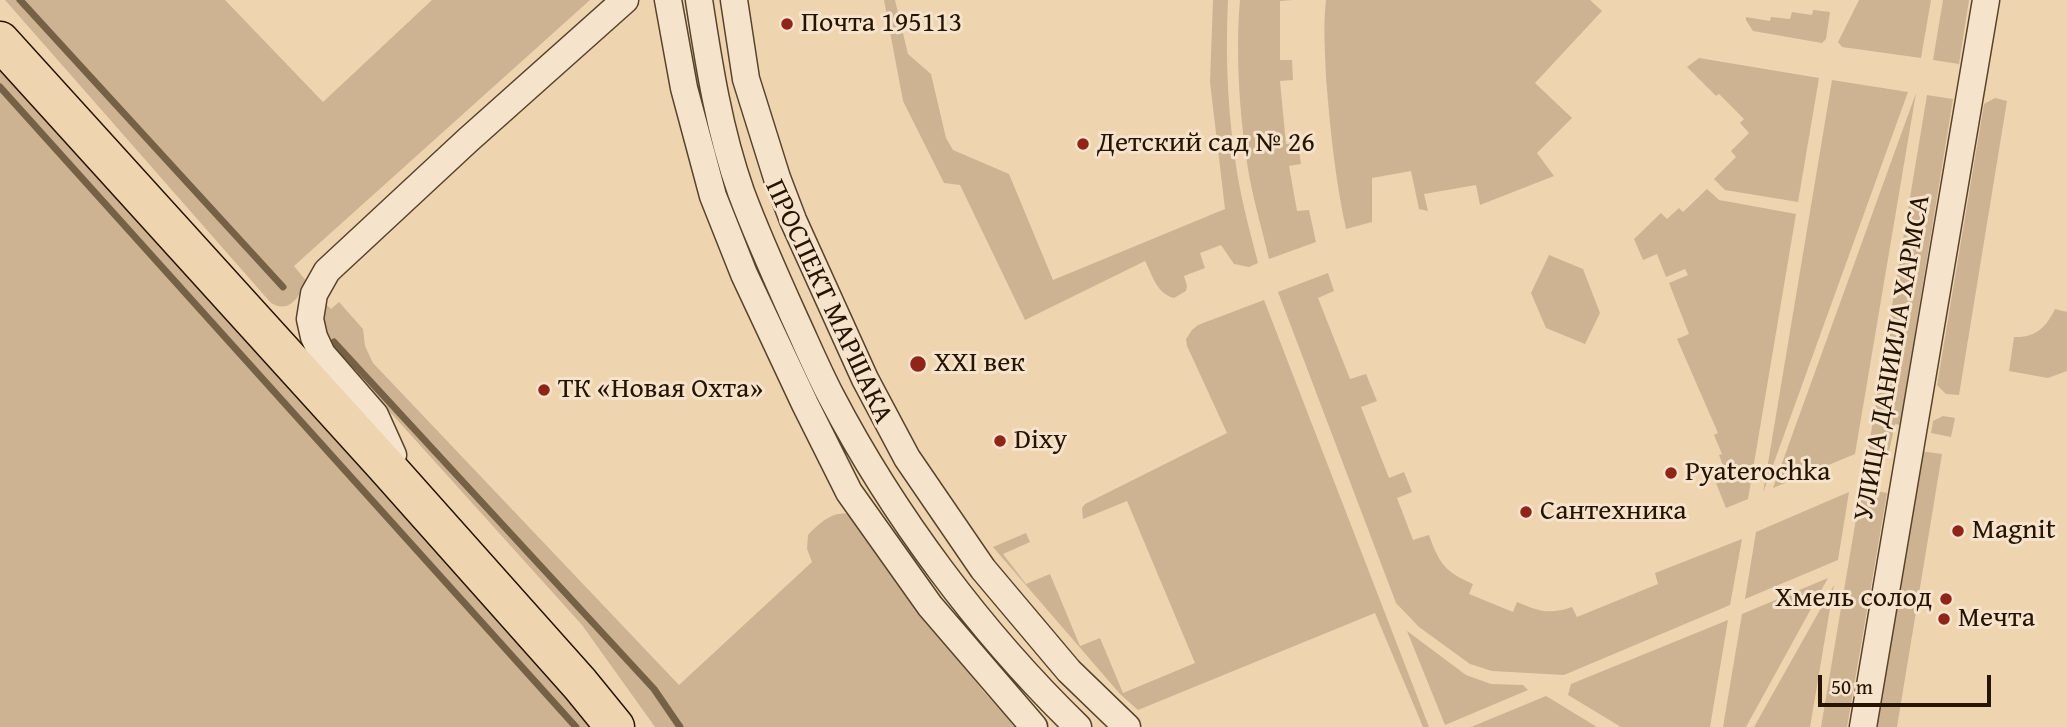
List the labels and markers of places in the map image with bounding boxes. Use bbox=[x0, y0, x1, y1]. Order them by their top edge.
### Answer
place label: Почта 195113 bbox=[801, 7, 962, 41]
marker: Почта 195113 bbox=[779, 16, 795, 32]
place label: Детский сад № 26 bbox=[1097, 127, 1315, 161]
marker: Детский сад № 26 bbox=[1075, 136, 1091, 152]
place label: XXI век bbox=[934, 347, 1025, 381]
marker: XXI век bbox=[908, 354, 928, 374]
place label: ТК «Новая Охта» bbox=[558, 373, 763, 407]
marker: ТК «Новая Охта» bbox=[536, 382, 552, 398]
place label: Dixy bbox=[1014, 424, 1067, 458]
marker: Dixy bbox=[992, 433, 1008, 449]
place label: Pyaterochka bbox=[1685, 456, 1830, 490]
marker: Pyaterochka bbox=[1663, 465, 1679, 481]
place label: Сантехника bbox=[1540, 495, 1687, 529]
marker: Сантехника bbox=[1518, 504, 1534, 520]
place label: Magnit bbox=[1972, 514, 2056, 548]
marker: Magnit bbox=[1950, 523, 1966, 539]
place label: Хмель солод bbox=[1775, 582, 1932, 616]
marker: Хмель солод bbox=[1938, 591, 1954, 607]
place label: Мечта bbox=[1958, 602, 2035, 636]
marker: Мечта bbox=[1936, 611, 1952, 627]

